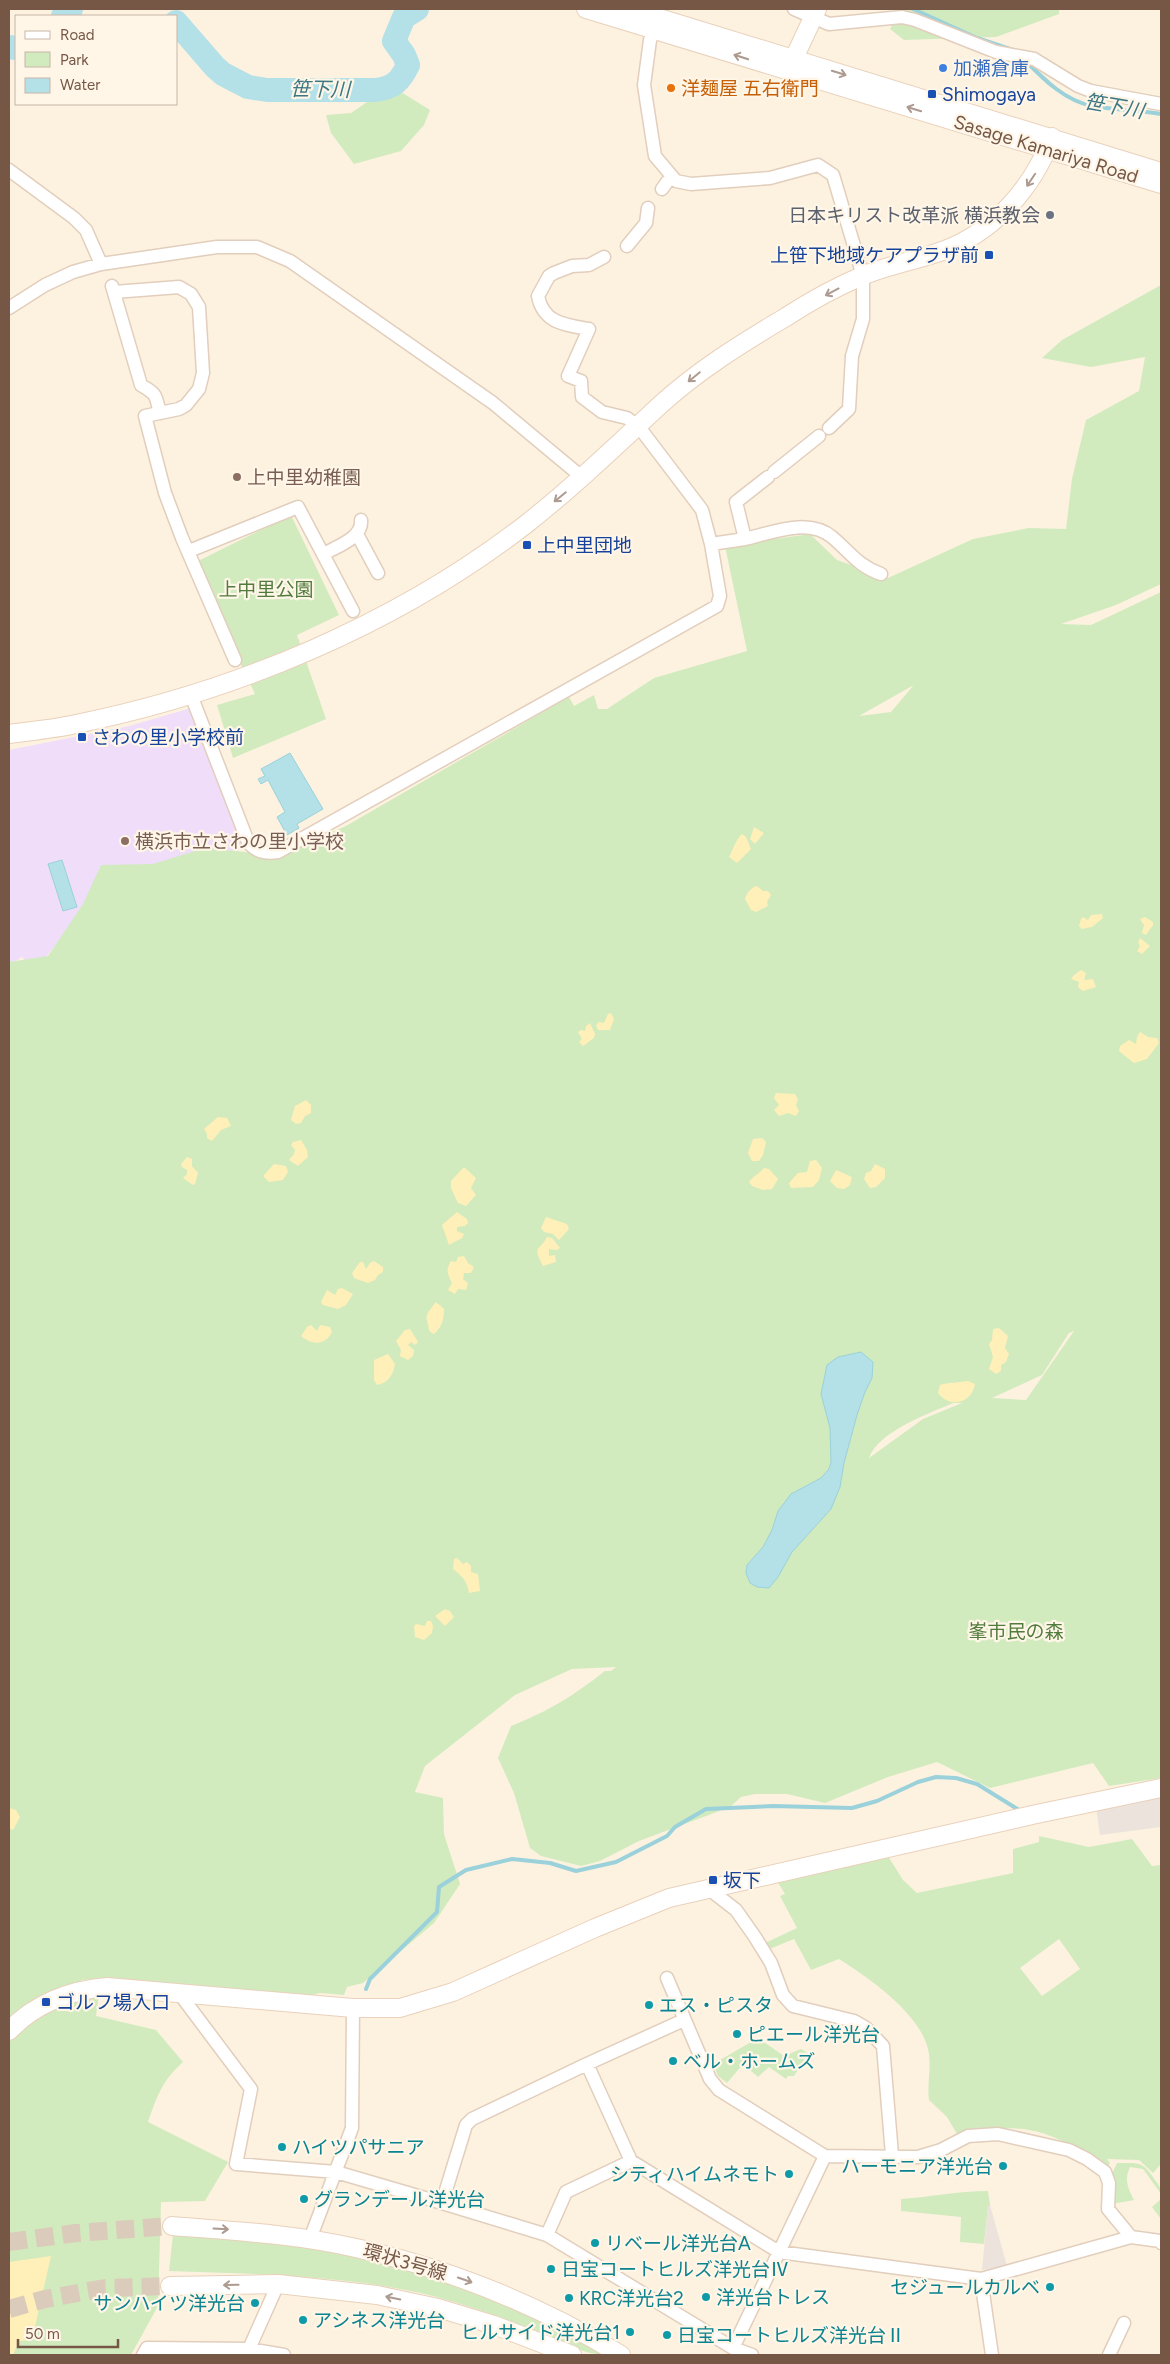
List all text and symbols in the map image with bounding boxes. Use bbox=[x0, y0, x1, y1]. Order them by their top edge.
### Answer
legend bbox=[15, 15, 178, 105]
text: Road bbox=[60, 26, 95, 44]
text: Park bbox=[60, 51, 89, 69]
one-way arrow bbox=[734, 52, 749, 61]
place label: 加瀬倉庫 bbox=[953, 57, 1029, 80]
marker: 加瀬倉庫 bbox=[937, 62, 949, 74]
one-way arrow bbox=[831, 69, 847, 79]
text: Water bbox=[60, 76, 100, 94]
water label: 笹下川 bbox=[290, 76, 352, 102]
place label: 洋麺屋 五右衛門 bbox=[681, 77, 819, 100]
marker: 洋麺屋 五右衛門 bbox=[665, 82, 677, 94]
place label: Shimogaya bbox=[942, 83, 1036, 106]
marker: Shimogaya bbox=[926, 88, 938, 100]
water label: 笹下川 bbox=[1082, 89, 1148, 123]
one-way arrow bbox=[906, 104, 922, 114]
street label: Sasage Kamariya Road bbox=[951, 110, 1141, 188]
one-way arrow bbox=[1026, 173, 1036, 187]
place label: 日本キリスト改革派 横浜教会 bbox=[788, 204, 1040, 227]
marker: 日本キリスト改革派 横浜教会 bbox=[1044, 209, 1056, 221]
place label: 上笹下地域ケアプラザ前 bbox=[770, 244, 979, 267]
marker: 上笹下地域ケアプラザ前 bbox=[983, 249, 995, 261]
one-way arrow bbox=[825, 287, 840, 297]
one-way arrow bbox=[688, 372, 701, 383]
place label: 上中里幼稚園 bbox=[247, 466, 361, 489]
marker: 上中里幼稚園 bbox=[231, 471, 243, 483]
one-way arrow bbox=[554, 491, 567, 502]
place label: 上中里団地 bbox=[537, 534, 632, 557]
marker: 上中里団地 bbox=[521, 539, 533, 551]
park label: 上中里公園 bbox=[218, 578, 314, 601]
place label: さわの里小学校前 bbox=[92, 726, 244, 749]
marker: さわの里小学校前 bbox=[76, 731, 88, 743]
place label: 横浜市立さわの里小学校 bbox=[135, 830, 344, 853]
marker: 横浜市立さわの里小学校 bbox=[119, 835, 131, 847]
park label: 峯市民の森 bbox=[968, 1620, 1064, 1643]
place label: 坂下 bbox=[723, 1869, 761, 1892]
marker: 坂下 bbox=[707, 1874, 719, 1886]
place label: ゴルフ場入口 bbox=[56, 1991, 170, 2014]
place label: エス・ピスタ bbox=[659, 1994, 773, 2017]
marker: ゴルフ場入口 bbox=[40, 1996, 52, 2008]
marker: エス・ピスタ bbox=[643, 1999, 655, 2011]
place label: ピエール洋光台 bbox=[747, 2023, 880, 2046]
marker: ピエール洋光台 bbox=[731, 2028, 743, 2040]
place label: ベル・ホームズ bbox=[683, 2050, 815, 2073]
marker: ベル・ホームズ bbox=[667, 2055, 679, 2067]
place label: ハイツパサニア bbox=[292, 2136, 425, 2159]
marker: ハイツパサニア bbox=[276, 2141, 288, 2153]
place label: ハーモニア洋光台 bbox=[841, 2155, 993, 2178]
marker: ハーモニア洋光台 bbox=[997, 2160, 1009, 2172]
place label: シティハイムネモト bbox=[610, 2163, 779, 2186]
marker: シティハイムネモト bbox=[783, 2168, 795, 2180]
place label: グランデール洋光台 bbox=[314, 2188, 485, 2211]
marker: グランデール洋光台 bbox=[298, 2193, 310, 2205]
one-way arrow bbox=[212, 2225, 228, 2234]
place label: リベール洋光台A bbox=[605, 2232, 751, 2255]
marker: リベール洋光台A bbox=[589, 2237, 601, 2249]
street label: 環状3号線 bbox=[360, 2239, 450, 2285]
place label: 日宝コートヒルズ洋光台Ⅳ bbox=[561, 2258, 789, 2281]
marker: 日宝コートヒルズ洋光台Ⅳ bbox=[545, 2263, 557, 2275]
one-way arrow bbox=[456, 2275, 472, 2285]
place label: セジュールカルベ bbox=[890, 2276, 1040, 2299]
one-way arrow bbox=[223, 2280, 239, 2289]
marker: セジュールカルベ bbox=[1044, 2281, 1056, 2293]
place label: 洋光台トレス bbox=[716, 2286, 830, 2309]
place label: KRC洋光台2 bbox=[579, 2287, 684, 2310]
marker: 洋光台トレス bbox=[700, 2291, 712, 2303]
place label: サンハイツ洋光台 bbox=[93, 2292, 245, 2315]
marker: KRC洋光台2 bbox=[563, 2292, 575, 2304]
one-way arrow bbox=[385, 2293, 401, 2302]
marker: サンハイツ洋光台 bbox=[249, 2297, 261, 2309]
place label: アシネス洋光台 bbox=[313, 2309, 445, 2332]
marker: アシネス洋光台 bbox=[297, 2314, 309, 2326]
scale bar bbox=[18, 2316, 118, 2348]
place label: ヒルサイド洋光台1 bbox=[460, 2321, 620, 2344]
place label: 日宝コートヒルズ洋光台Ⅱ bbox=[677, 2324, 905, 2347]
text: 50 m bbox=[25, 2325, 60, 2343]
marker: ヒルサイド洋光台1 bbox=[624, 2326, 636, 2338]
marker: 日宝コートヒルズ洋光台Ⅱ bbox=[661, 2329, 673, 2341]

